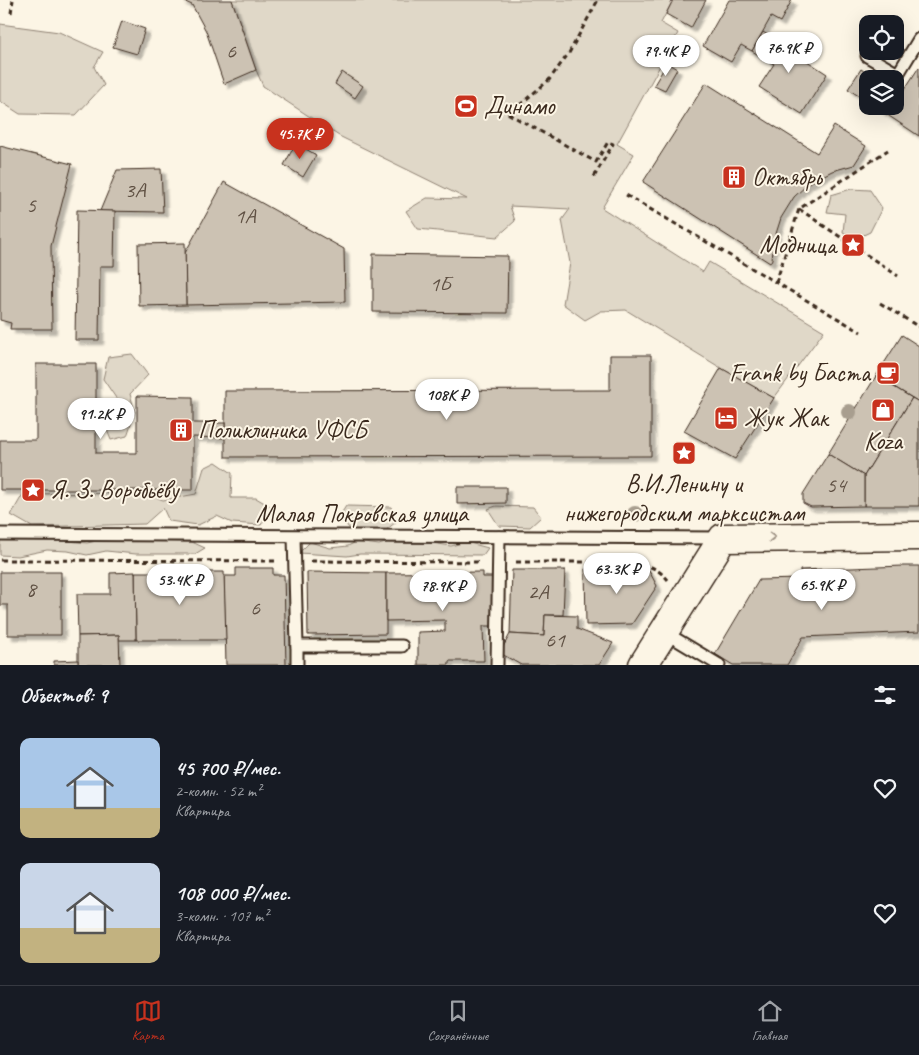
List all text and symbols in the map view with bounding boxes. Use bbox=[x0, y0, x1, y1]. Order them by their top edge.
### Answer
map controls bbox=[859, 15, 904, 115]
button: locate bbox=[859, 15, 904, 60]
pin: 76.9K ₽ bbox=[743, 32, 835, 74]
pin: 79.4K ₽ bbox=[620, 34, 712, 77]
house number: 6 bbox=[226, 37, 237, 65]
text: 76.9K ₽ bbox=[766, 38, 812, 58]
text: 79.4K ₽ bbox=[644, 41, 688, 61]
button: layers bbox=[859, 70, 904, 115]
place label: Динамо bbox=[484, 90, 556, 122]
sports icon: Динамо bbox=[453, 93, 479, 119]
pin: 45.7K ₽ bbox=[254, 118, 346, 160]
text: 45.7K ₽ bbox=[278, 124, 322, 144]
place label: Октябрь bbox=[752, 161, 824, 193]
building icon: Октябрь bbox=[721, 164, 747, 190]
house number: 3А bbox=[125, 176, 146, 204]
house number: 5 bbox=[26, 191, 37, 219]
house number: 1А bbox=[235, 202, 256, 230]
place label: Модница bbox=[759, 229, 839, 261]
place icon: Модница bbox=[840, 232, 866, 258]
house number: 1Б bbox=[429, 270, 454, 298]
place label: Frank by Баста bbox=[729, 357, 872, 389]
cafe icon: Frank by Баста bbox=[875, 360, 901, 386]
pin: 108K ₽ bbox=[406, 378, 488, 421]
text: 108K ₽ bbox=[426, 385, 468, 405]
shop icon: Koza bbox=[870, 397, 896, 423]
pin: 91.2K ₽ bbox=[55, 398, 147, 440]
place label: Жук Жак bbox=[744, 402, 830, 434]
text: 91.2K ₽ bbox=[79, 404, 123, 424]
hotel icon: Жук Жак bbox=[713, 405, 739, 431]
place label: Поликлиника УФСБ bbox=[198, 414, 369, 446]
building icon: Поликлиника УФСБ bbox=[168, 417, 194, 443]
place label: Koza bbox=[864, 425, 904, 457]
place icon: В.И.Ленину и нижегородским марксистам bbox=[671, 440, 697, 466]
place label: В.И.Ленину и нижегородским марксистам bbox=[564, 468, 806, 529]
house number: 54 bbox=[826, 471, 848, 499]
place label: Я. З. Воробьёву bbox=[50, 474, 181, 506]
place icon: Я. З. Воробьёву bbox=[20, 477, 46, 503]
street label: Малая Покровская улица bbox=[256, 498, 470, 530]
one-way arrow bbox=[768, 532, 776, 542]
pin: 63.3K ₽ bbox=[571, 552, 663, 595]
text: 63.3K ₽ bbox=[594, 559, 640, 579]
pin: 53.4K ₽ bbox=[134, 564, 226, 606]
pin: 65.9K ₽ bbox=[776, 568, 868, 611]
text: 53.4K ₽ bbox=[158, 570, 202, 590]
pin: 78.9K ₽ bbox=[397, 570, 489, 612]
house number: 8 bbox=[26, 575, 38, 603]
text: 65.9K ₽ bbox=[800, 575, 844, 595]
text: 78.9K ₽ bbox=[421, 576, 465, 596]
house number: 2А bbox=[528, 578, 549, 606]
house number: 6 bbox=[250, 594, 261, 622]
house number: 61 bbox=[545, 626, 566, 654]
icon: filters bbox=[871, 681, 899, 709]
text: Объектов: 9 bbox=[20, 682, 108, 708]
text: 45 700 ₽/мес. bbox=[175, 755, 280, 781]
icon: home bbox=[60, 758, 120, 818]
icon: heart bbox=[871, 774, 899, 802]
text: 2-комн. · 52 m² bbox=[175, 781, 261, 801]
text: Квартира bbox=[175, 801, 230, 821]
text: 108 000 ₽/мес. bbox=[175, 880, 290, 906]
icon: home bbox=[60, 883, 120, 943]
icon: heart bbox=[871, 899, 899, 927]
text: 3-комн. · 107 m² bbox=[175, 906, 268, 926]
text: Квартира bbox=[175, 926, 230, 946]
tab: Карта bbox=[132, 997, 164, 1044]
tab: Сохранённые bbox=[428, 997, 488, 1044]
tab: Главная bbox=[752, 997, 787, 1044]

